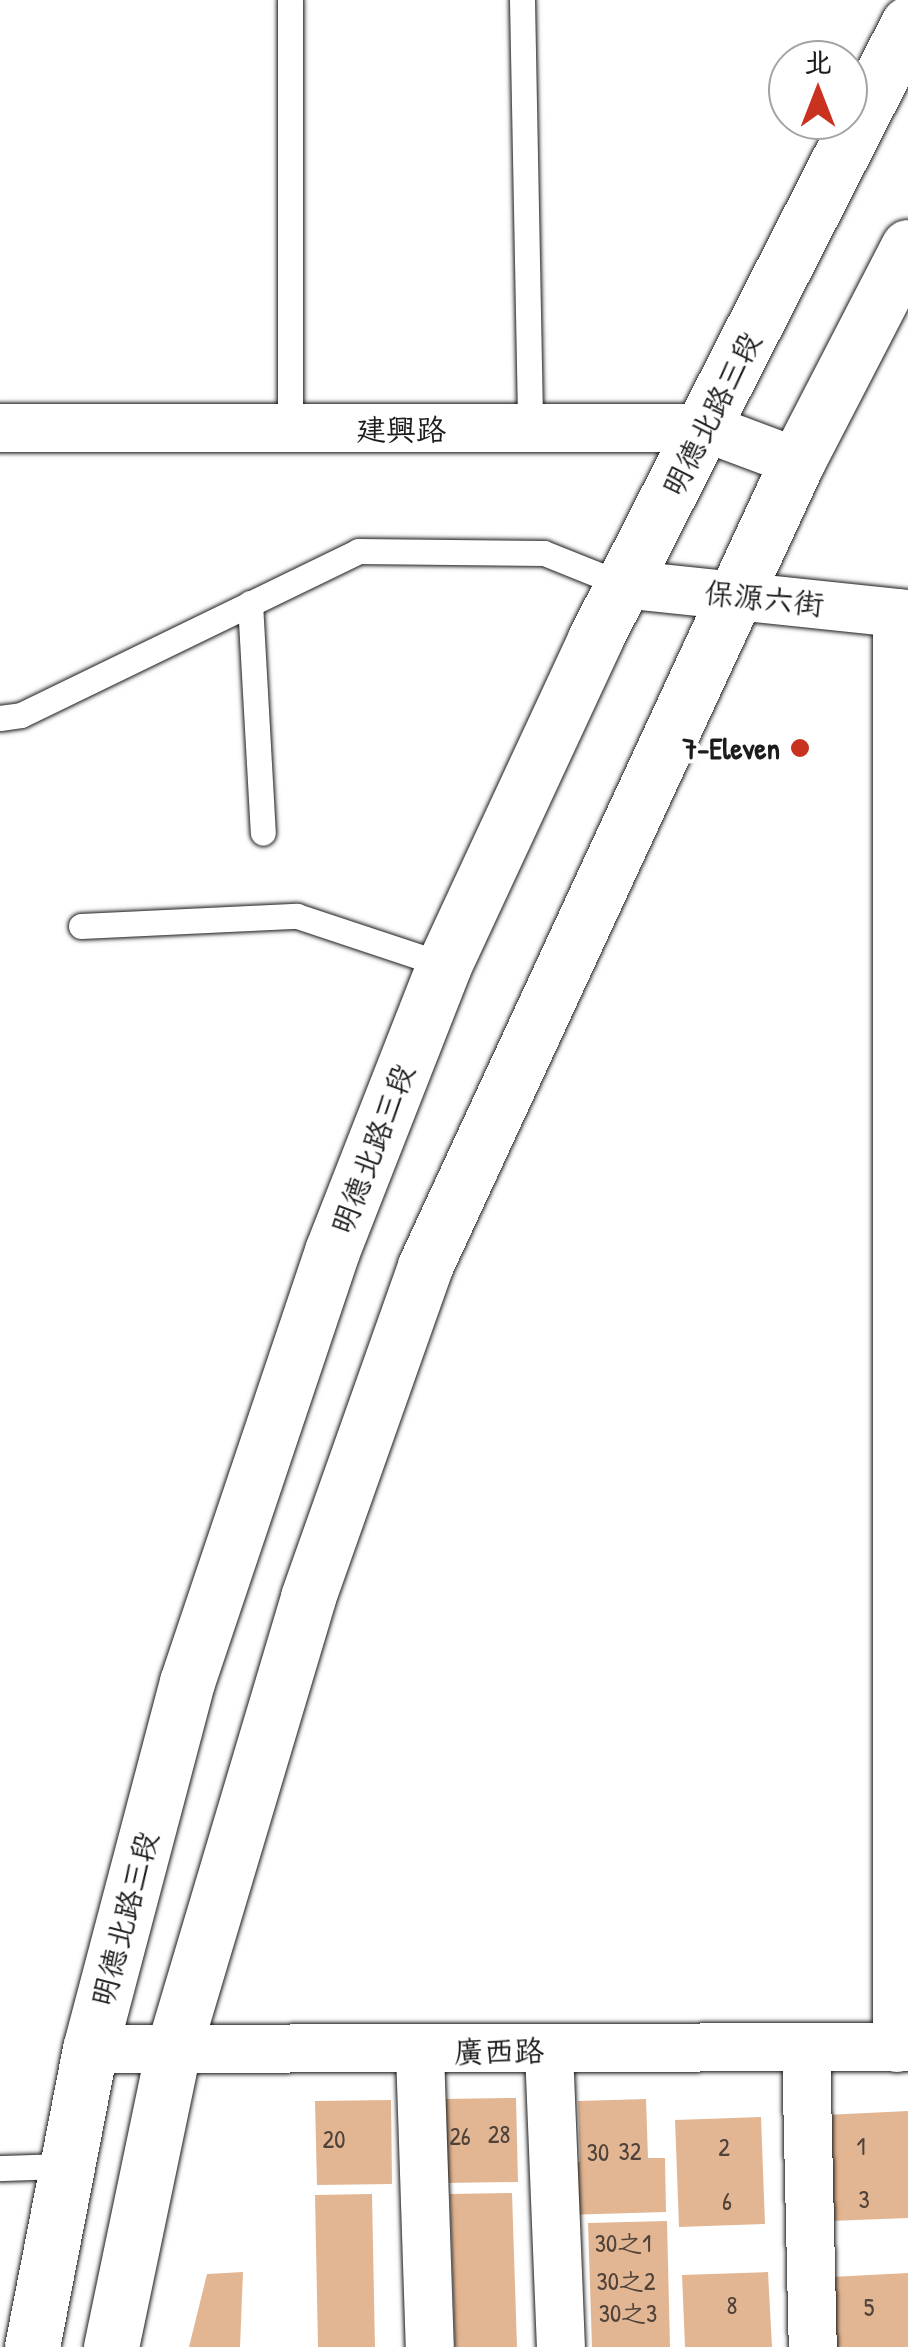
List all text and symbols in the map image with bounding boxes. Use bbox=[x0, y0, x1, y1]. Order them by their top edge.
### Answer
north arrow bbox=[768, 40, 868, 140]
text: 北 bbox=[804, 43, 832, 81]
street label: 明德北路三段 bbox=[654, 326, 768, 502]
street label: 建興路 bbox=[356, 411, 446, 447]
street label: 保源六街 bbox=[702, 574, 826, 622]
place label: 7-Eleven bbox=[682, 730, 780, 766]
marker: 7-Eleven bbox=[789, 737, 811, 759]
street label: 明德北路三段 bbox=[323, 1059, 421, 1239]
street label: 明德北路三段 bbox=[83, 1827, 165, 2011]
street label: 廣西路 bbox=[454, 2032, 544, 2070]
house number: 28 bbox=[488, 2119, 510, 2149]
house number: 26 bbox=[449, 2121, 471, 2151]
house number: 20 bbox=[323, 2124, 345, 2154]
house number: 1 bbox=[856, 2131, 866, 2161]
house number: 2 bbox=[718, 2132, 730, 2162]
house number: 32 bbox=[619, 2136, 641, 2166]
house number: 30 bbox=[587, 2137, 609, 2167]
house number: 3 bbox=[858, 2184, 870, 2214]
house number: 6 bbox=[722, 2186, 732, 2216]
house number: 30之1 bbox=[595, 2228, 651, 2258]
house number: 30之2 bbox=[596, 2266, 656, 2296]
house number: 8 bbox=[727, 2290, 737, 2320]
house number: 5 bbox=[864, 2292, 874, 2322]
house number: 30之3 bbox=[599, 2298, 657, 2328]

